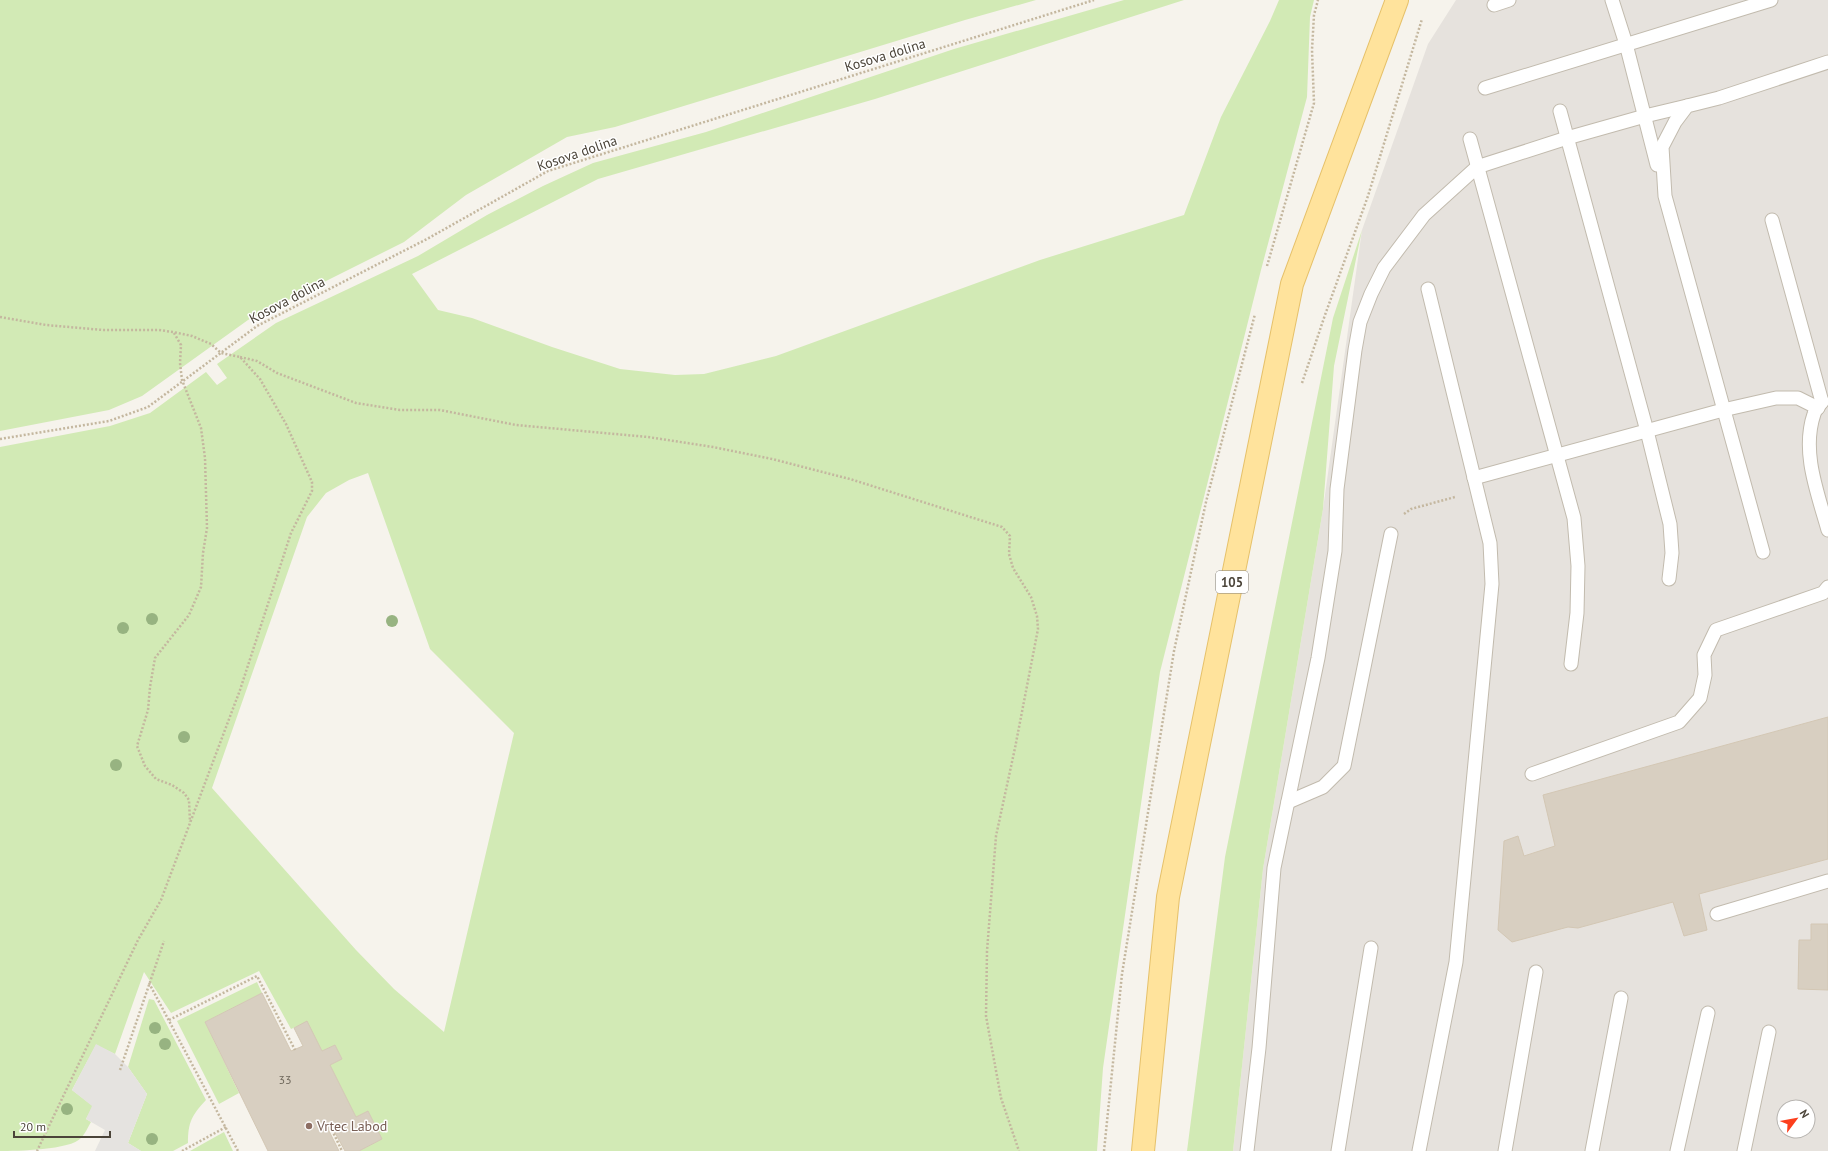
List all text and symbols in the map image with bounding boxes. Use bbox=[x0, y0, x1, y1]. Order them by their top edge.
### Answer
street label: Kosova dolina bbox=[842, 34, 928, 76]
street label: Kosova dolina bbox=[535, 131, 619, 175]
street label: Kosova dolina bbox=[246, 272, 328, 328]
road number: 105 bbox=[1216, 571, 1248, 593]
house number: 33 bbox=[278, 1072, 292, 1087]
north arrow bbox=[1776, 1099, 1816, 1139]
text: N bbox=[1797, 1107, 1812, 1120]
scale bar bbox=[14, 1113, 110, 1139]
place label: Vrtec Labod bbox=[316, 1117, 387, 1135]
text: 20 m bbox=[20, 1119, 46, 1134]
marker: Vrtec Labod bbox=[304, 1121, 314, 1131]

